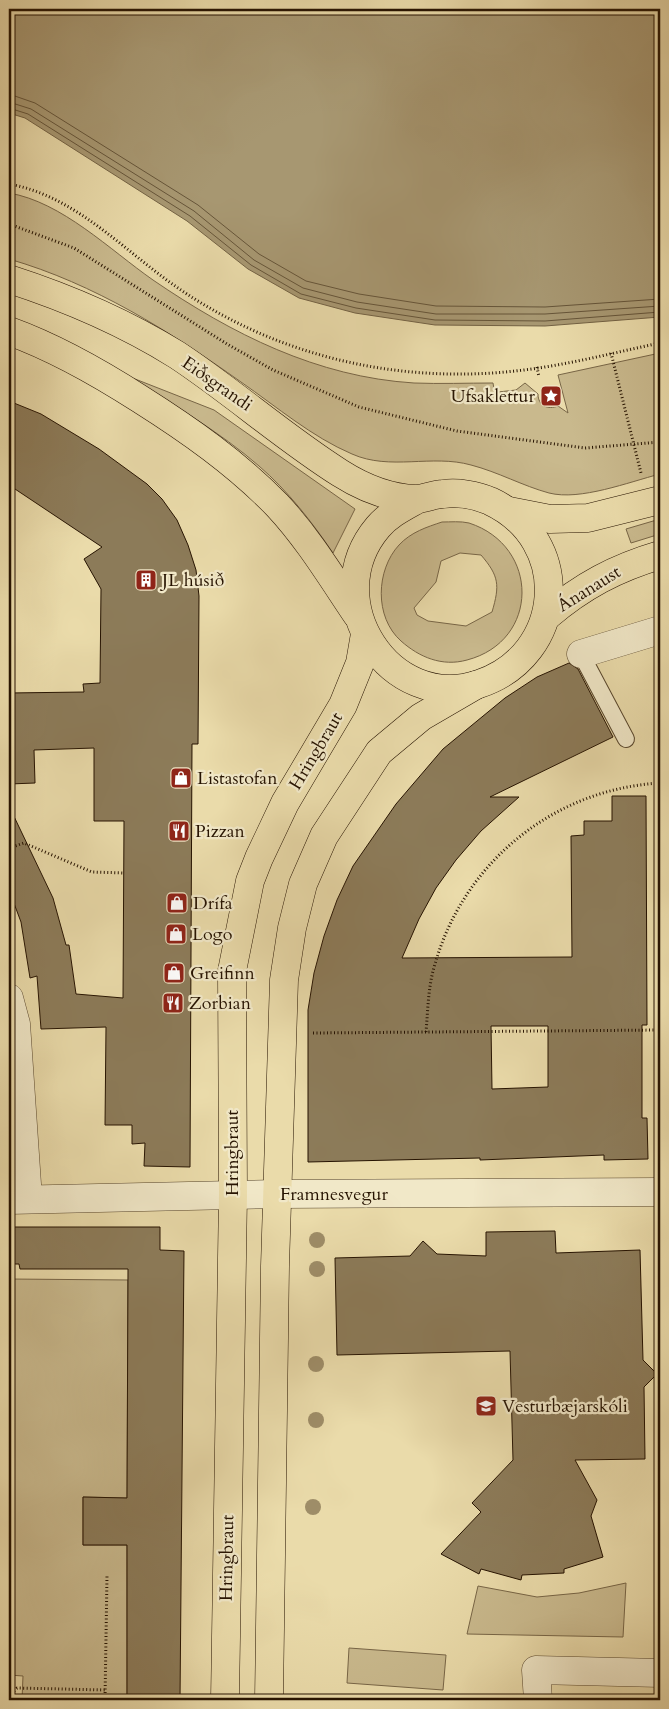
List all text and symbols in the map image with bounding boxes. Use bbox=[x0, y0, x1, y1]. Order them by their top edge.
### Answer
street label: Eiðsgrandi bbox=[177, 351, 257, 417]
place label: Ufsaklettur bbox=[451, 384, 535, 409]
place icon: Ufsaklettur bbox=[539, 384, 563, 408]
street label: Ánanaust bbox=[553, 560, 626, 618]
building icon: JL húsið bbox=[134, 568, 158, 592]
place label: JL húsið bbox=[159, 568, 224, 593]
street label: Hringbraut bbox=[283, 707, 349, 795]
shop icon: Listastofan bbox=[169, 766, 193, 790]
place label: Listastofan bbox=[197, 766, 278, 791]
restaurant icon: Pizzan bbox=[167, 819, 191, 843]
place label: Pizzan bbox=[195, 819, 246, 844]
shop icon: Drífa bbox=[165, 891, 189, 915]
place label: Drífa bbox=[193, 891, 233, 916]
shop icon: Logo bbox=[164, 922, 188, 946]
place label: Logo bbox=[192, 922, 233, 947]
shop icon: Greifinn bbox=[162, 961, 186, 985]
place label: Greifinn bbox=[190, 961, 255, 986]
restaurant icon: Zorbian bbox=[161, 991, 185, 1015]
place label: Zorbian bbox=[189, 991, 252, 1016]
street label: Hringbraut bbox=[220, 1109, 245, 1196]
street label: Framnesvegur bbox=[280, 1182, 388, 1207]
school or university icon: Vesturbæjarskóli bbox=[474, 1394, 498, 1418]
place label: Vesturbæjarskóli bbox=[502, 1394, 628, 1419]
street label: Hringbraut bbox=[214, 1514, 240, 1602]

